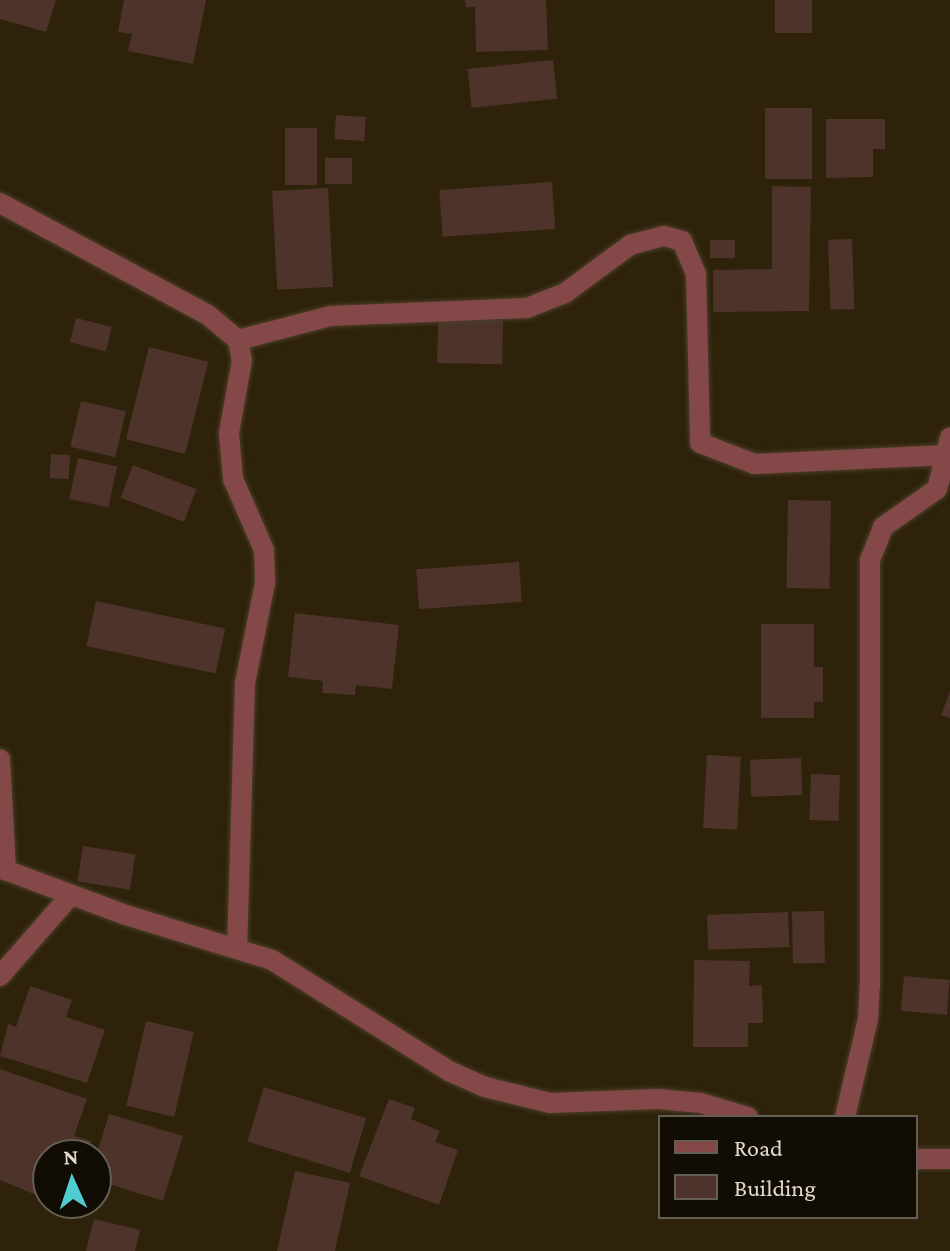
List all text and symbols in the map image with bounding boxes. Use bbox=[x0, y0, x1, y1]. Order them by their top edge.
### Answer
legend bbox=[658, 1115, 918, 1219]
text: Road bbox=[734, 1134, 783, 1161]
north arrow bbox=[32, 1139, 112, 1219]
text: N bbox=[63, 1144, 79, 1169]
text: Building bbox=[734, 1174, 816, 1201]

